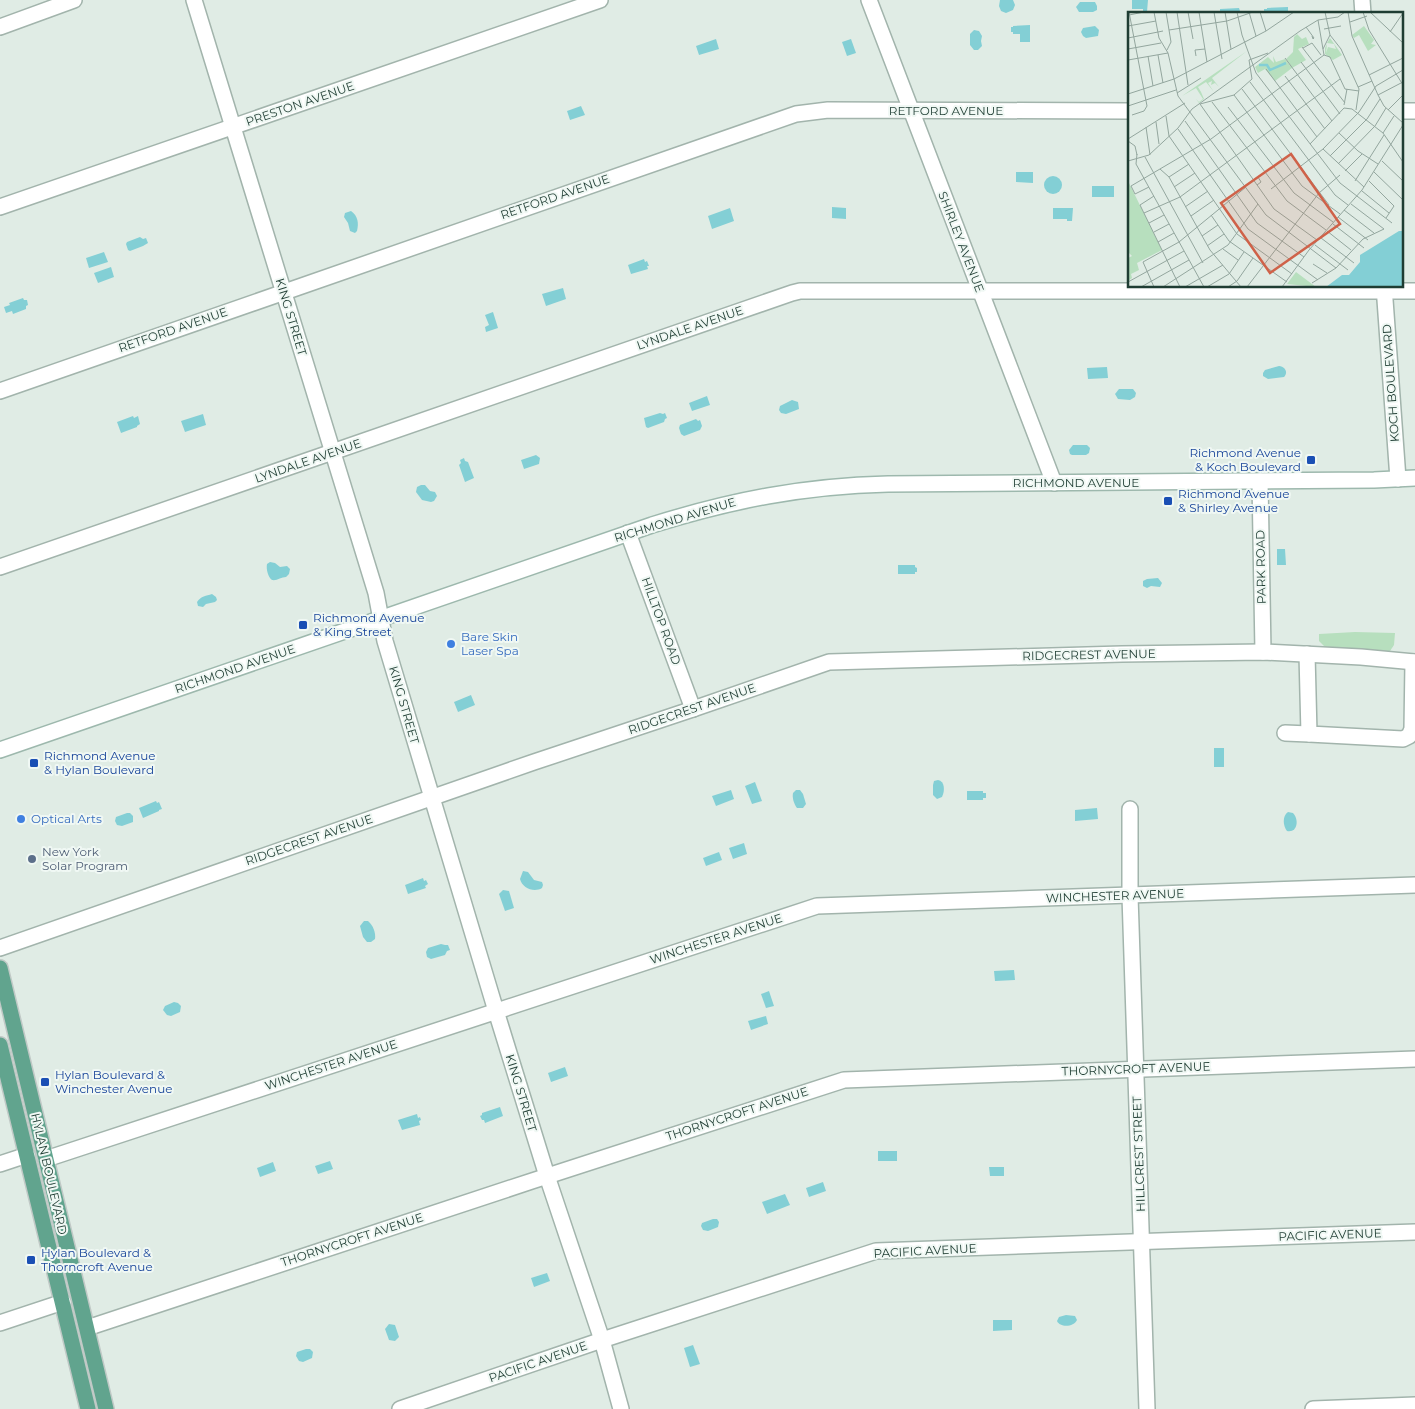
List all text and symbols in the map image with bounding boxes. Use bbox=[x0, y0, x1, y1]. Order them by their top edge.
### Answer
inset map bbox=[1128, 12, 1402, 288]
street label: PRESTON AVENUE bbox=[244, 78, 356, 129]
street label: RETFORD AVENUE bbox=[889, 103, 1003, 118]
street label: RETFORD AVENUE bbox=[498, 171, 611, 222]
street label: SHIRLEY AVENUE bbox=[935, 189, 988, 294]
street label: KING STREET bbox=[273, 276, 310, 357]
street label: LYNDALE AVENUE bbox=[635, 302, 745, 353]
street label: RETFORD AVENUE bbox=[116, 304, 229, 355]
street label: KOCH BOULEVARD bbox=[1379, 323, 1402, 443]
street label: LYNDALE AVENUE bbox=[253, 435, 363, 486]
place label: Richmond Avenue & Koch Boulevard bbox=[1189, 445, 1301, 474]
marker: Richmond Avenue & Koch Boulevard bbox=[1305, 454, 1317, 466]
street label: RICHMOND AVENUE bbox=[1013, 475, 1139, 490]
place label: Richmond Avenue & Shirley Avenue bbox=[1178, 486, 1290, 515]
street label: RICHMOND AVENUE bbox=[612, 494, 738, 545]
marker: Richmond Avenue & Shirley Avenue bbox=[1162, 495, 1174, 507]
street label: PARK ROAD bbox=[1252, 530, 1269, 604]
street label: HILLTOP ROAD bbox=[639, 575, 684, 667]
place label: Richmond Avenue & King Street bbox=[313, 610, 425, 639]
marker: Richmond Avenue & King Street bbox=[297, 619, 309, 631]
place label: Bare Skin Laser Spa bbox=[461, 629, 519, 658]
marker: Bare Skin Laser Spa bbox=[445, 638, 457, 650]
street label: RICHMOND AVENUE bbox=[173, 641, 297, 696]
street label: RIDGECREST AVENUE bbox=[1022, 646, 1156, 663]
street label: KING STREET bbox=[386, 664, 423, 746]
street label: RIDGECREST AVENUE bbox=[626, 680, 757, 737]
place label: Richmond Avenue & Hylan Boulevard bbox=[44, 748, 156, 777]
marker: Richmond Avenue & Hylan Boulevard bbox=[28, 757, 40, 769]
place label: Optical Arts bbox=[31, 811, 102, 826]
street label: RIDGECREST AVENUE bbox=[243, 811, 374, 868]
marker: Optical Arts bbox=[15, 813, 27, 825]
place label: New York Solar Program bbox=[42, 844, 128, 873]
marker: New York Solar Program bbox=[26, 853, 38, 865]
street label: WINCHESTER AVENUE bbox=[1046, 886, 1184, 905]
street label: WINCHESTER AVENUE bbox=[648, 910, 784, 967]
street label: WINCHESTER AVENUE bbox=[263, 1036, 399, 1093]
street label: KING STREET bbox=[503, 1052, 540, 1133]
street label: THORNYCROFT AVENUE bbox=[1061, 1058, 1211, 1079]
place label: Hylan Boulevard & Winchester Avenue bbox=[55, 1067, 172, 1096]
marker: Hylan Boulevard & Winchester Avenue bbox=[39, 1076, 51, 1088]
street label: THORNYCROFT AVENUE bbox=[664, 1083, 810, 1144]
street label: HILLCREST STREET bbox=[1129, 1096, 1148, 1212]
street label: HYLAN BOULEVARD bbox=[28, 1112, 71, 1236]
street label: THORNYCROFT AVENUE bbox=[279, 1209, 425, 1270]
street label: PACIFIC AVENUE bbox=[1278, 1225, 1382, 1244]
street label: PACIFIC AVENUE bbox=[873, 1240, 977, 1261]
place label: Hylan Boulevard & Thorncroft Avenue bbox=[41, 1245, 153, 1274]
marker: Hylan Boulevard & Thorncroft Avenue bbox=[25, 1254, 37, 1266]
street label: PACIFIC AVENUE bbox=[487, 1338, 589, 1385]

